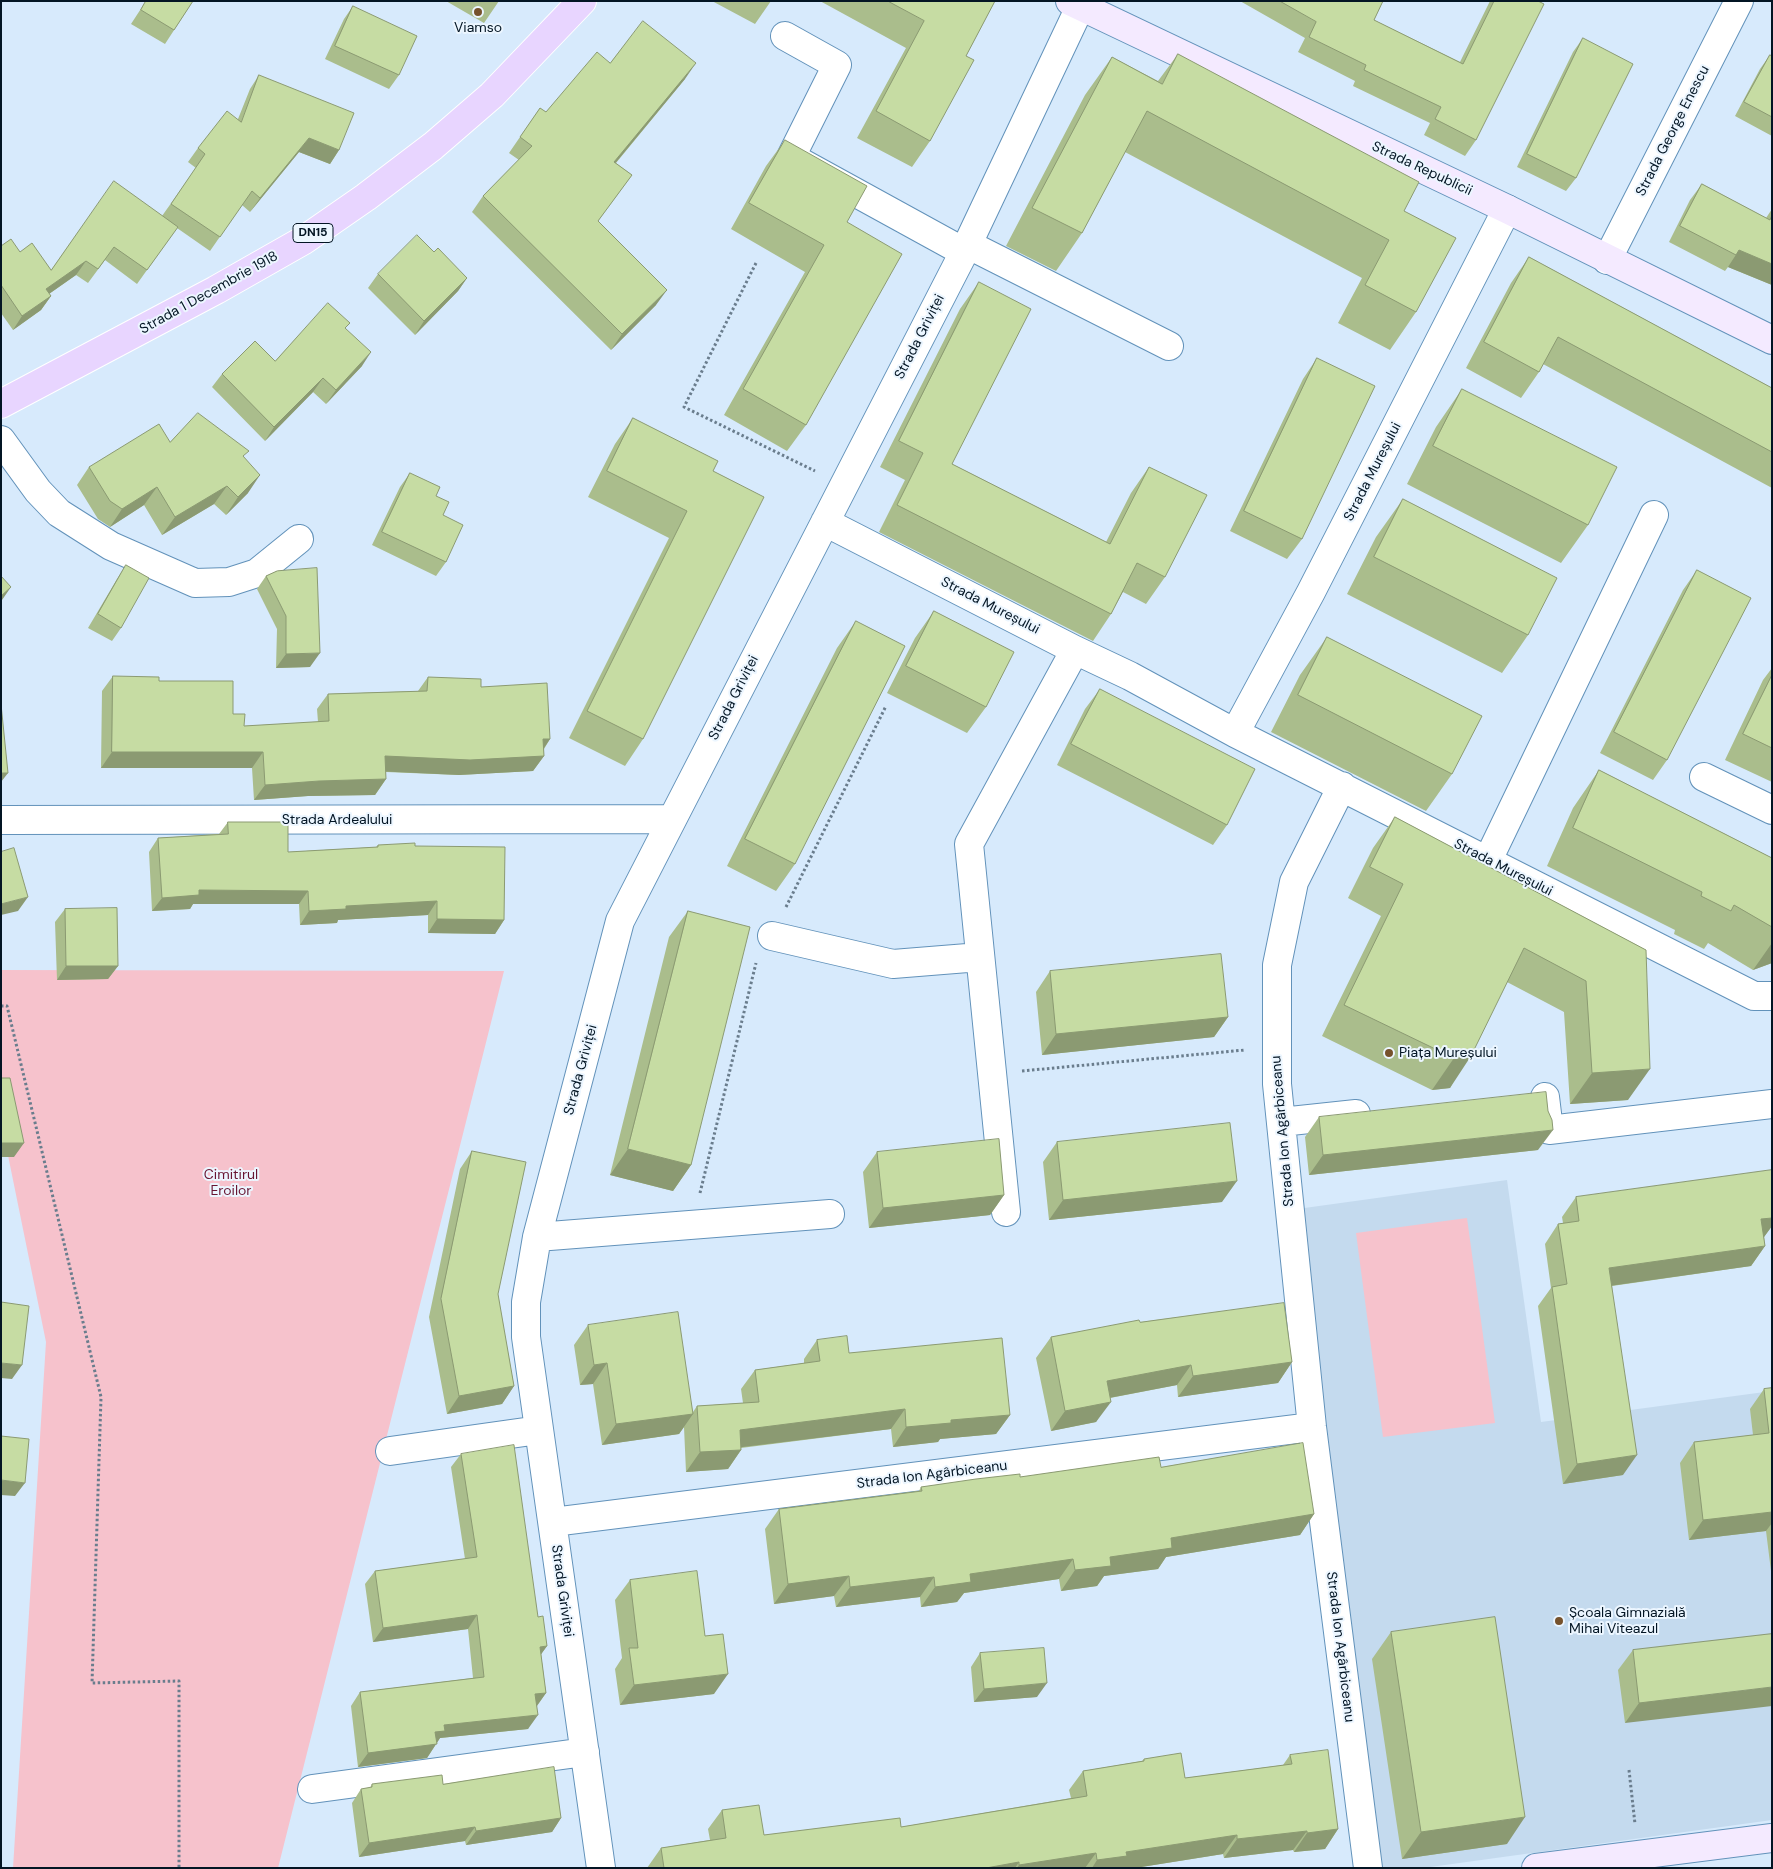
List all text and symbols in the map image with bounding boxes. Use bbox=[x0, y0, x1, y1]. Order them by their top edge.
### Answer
marker: Viamso bbox=[472, 6, 484, 18]
place label: Viamso bbox=[454, 20, 502, 36]
street label: Strada George Enescu bbox=[1633, 63, 1713, 199]
street label: Strada Republicii bbox=[1369, 138, 1475, 200]
road number: DN15 bbox=[293, 224, 333, 242]
street label: Strada 1 Decembrie 1918 bbox=[137, 248, 281, 338]
street label: Strada Griviței bbox=[891, 292, 949, 382]
street label: Strada Mureșului bbox=[1341, 420, 1405, 524]
street label: Strada Mureșului bbox=[938, 574, 1042, 638]
street label: Strada Griviței bbox=[705, 653, 763, 743]
street label: Strada Ardealului bbox=[282, 812, 392, 828]
street label: Strada Mureșului bbox=[1451, 836, 1555, 900]
street label: Strada Griviței bbox=[561, 1023, 601, 1117]
place label: Piața Mureșului bbox=[1399, 1045, 1497, 1061]
marker: Piața Mureșului bbox=[1383, 1047, 1395, 1059]
street label: Strada Ion Agârbiceanu bbox=[1268, 1055, 1298, 1207]
park label: Cimitirul Eroilor bbox=[204, 1167, 258, 1200]
street label: Strada Ion Agârbiceanu bbox=[856, 1457, 1008, 1493]
street label: Strada Griviței bbox=[547, 1544, 577, 1638]
street label: Strada Ion Agârbiceanu bbox=[1322, 1571, 1358, 1723]
place label: Școala Gimnazială Mihai Viteazul bbox=[1569, 1605, 1686, 1638]
marker: Școala Gimnazială Mihai Viteazul bbox=[1553, 1615, 1565, 1627]

